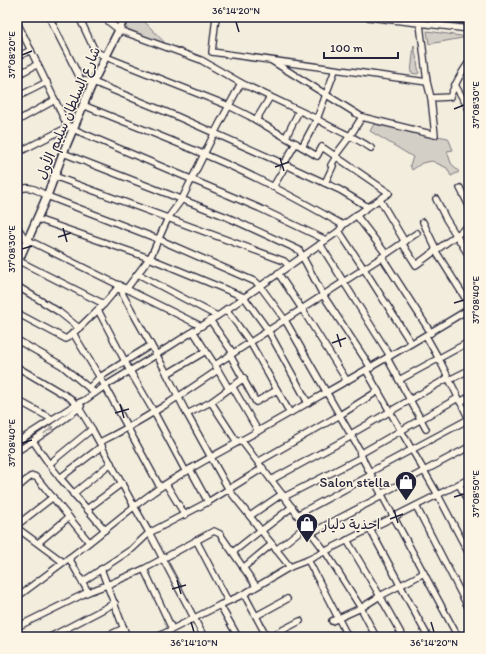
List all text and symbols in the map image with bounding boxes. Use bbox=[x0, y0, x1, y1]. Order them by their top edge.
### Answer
text: 36°14'20"N bbox=[212, 4, 260, 17]
text: 37°08'20"E bbox=[5, 31, 18, 79]
scale bar bbox=[324, 34, 398, 60]
text: 100 m bbox=[330, 41, 363, 55]
street label: شارع السلطان سليم الأول bbox=[32, 44, 106, 183]
text: 37°08'30"E bbox=[469, 81, 482, 129]
text: 37°08'30"E bbox=[5, 225, 18, 273]
text: 37°08'40"E bbox=[469, 275, 482, 324]
text: 37°08'40"E bbox=[5, 418, 18, 467]
one-way arrow bbox=[43, 426, 54, 434]
shop icon: Salon stella bbox=[393, 469, 419, 502]
text: 37°08'50"E bbox=[469, 470, 482, 518]
place label: Salon stella bbox=[320, 474, 391, 491]
shop icon: احذية دليار bbox=[294, 511, 320, 544]
place label: احذية دليار bbox=[321, 516, 380, 533]
text: 36°14'10"N bbox=[170, 636, 218, 649]
text: 36°14'20"N bbox=[410, 636, 458, 649]

